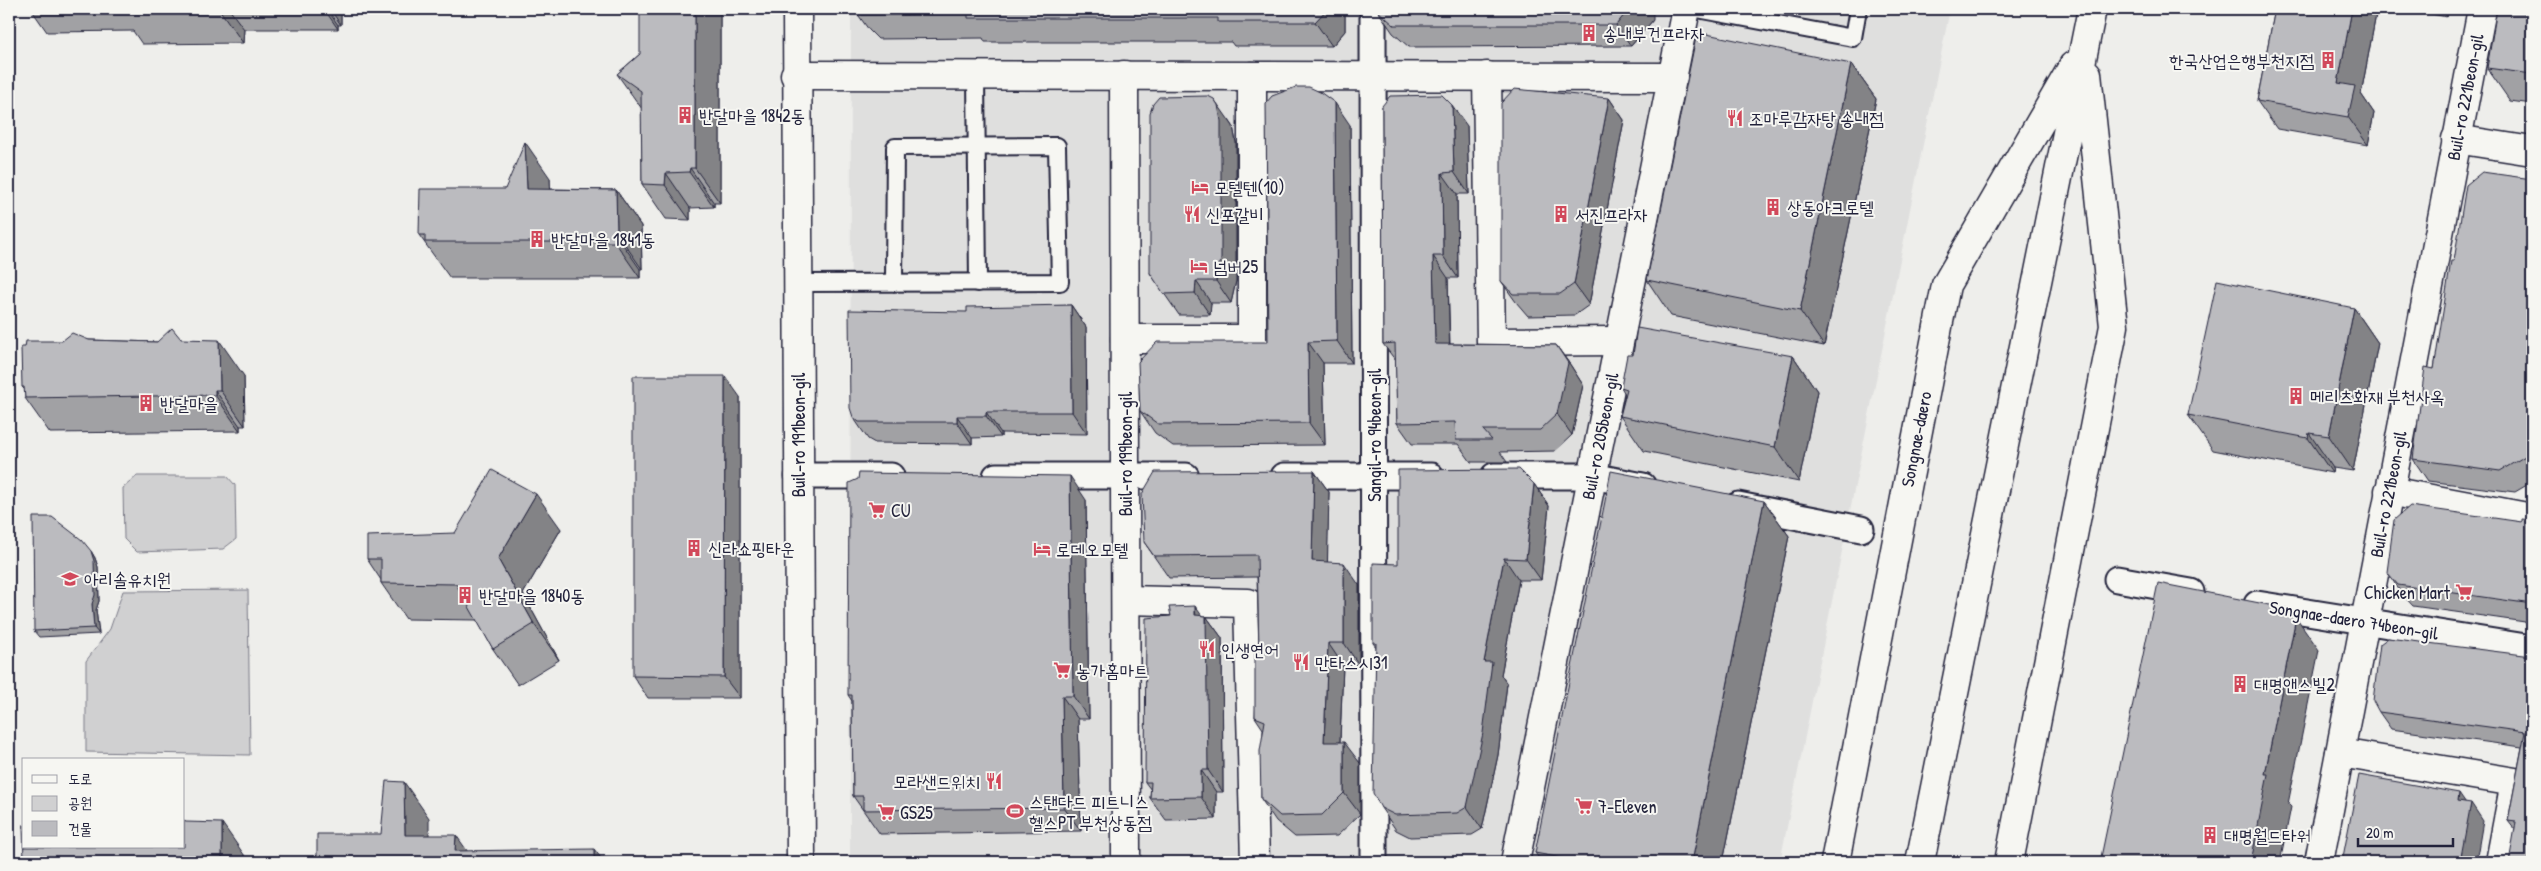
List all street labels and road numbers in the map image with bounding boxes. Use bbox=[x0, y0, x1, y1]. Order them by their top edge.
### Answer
street label: Buil-ro 221beon-gil bbox=[2440, 31, 2490, 162]
street label: Sangil-ro 94beon-gil bbox=[1362, 368, 1387, 502]
street label: Buil-ro 205beon-gil bbox=[1575, 370, 1625, 502]
street label: Buil-ro 191beon-gil bbox=[786, 373, 811, 497]
street label: Songnae-daero bbox=[1895, 389, 1937, 489]
street label: Buil-ro 199beon-gil bbox=[1113, 392, 1138, 516]
street label: Buil-ro 221beon-gil bbox=[2363, 428, 2413, 559]
street label: Songnae-daero 74beon-gil bbox=[2268, 594, 2440, 646]

